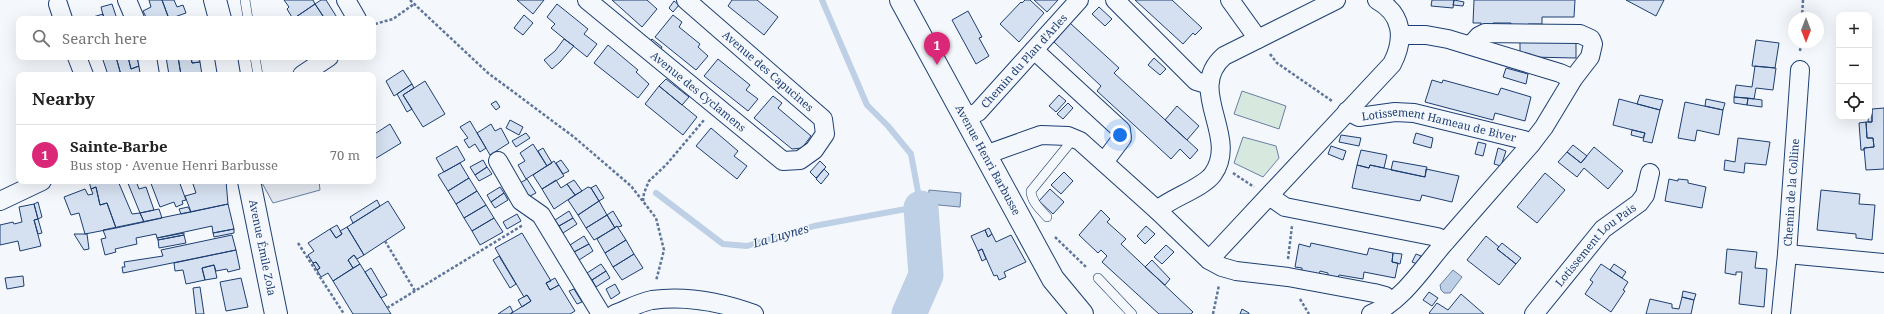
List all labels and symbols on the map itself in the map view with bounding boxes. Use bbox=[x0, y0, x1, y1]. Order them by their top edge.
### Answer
street label: Chemin du Plan d'Arles bbox=[977, 10, 1070, 111]
north arrow bbox=[1788, 12, 1824, 48]
street label: Avenue des Capucines bbox=[720, 27, 817, 114]
pin: 1 bbox=[924, 32, 950, 65]
street label: Avenue des Cyclamens bbox=[648, 47, 749, 135]
street label: Avenue Henri Barbusse bbox=[952, 102, 1025, 218]
street label: Lotissement Hameau de Biver bbox=[1361, 104, 1519, 145]
your location bbox=[1110, 125, 1130, 145]
street label: Chemin de la Colline bbox=[1780, 138, 1802, 247]
street label: Avenue Émile Zola bbox=[246, 198, 280, 297]
street label: Lotissement Lou Pais bbox=[1551, 200, 1639, 289]
water label: La Luynes bbox=[750, 219, 811, 252]

